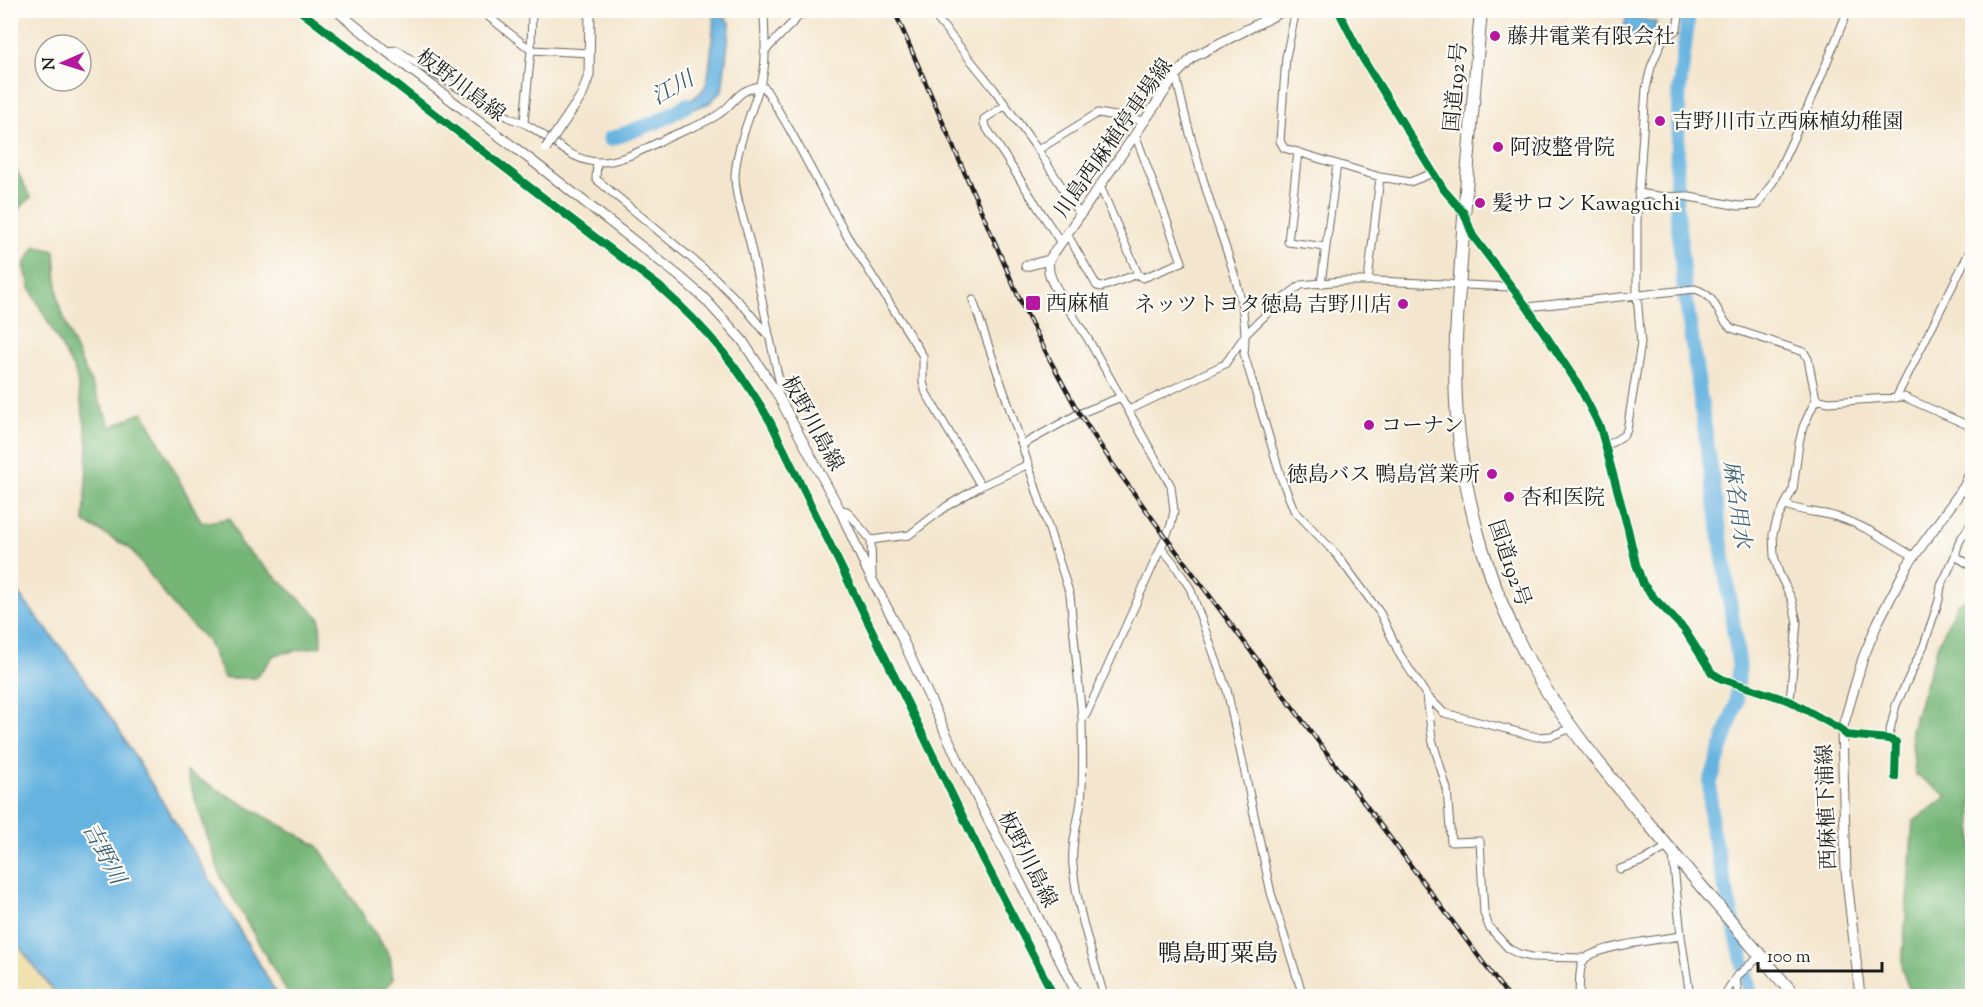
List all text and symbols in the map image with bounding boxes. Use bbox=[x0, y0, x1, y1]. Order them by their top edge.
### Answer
place label: 藤井電業有限会社 bbox=[1507, 23, 1675, 53]
marker: 藤井電業有限会社 bbox=[1488, 29, 1502, 43]
north arrow bbox=[33, 33, 93, 93]
street label: 国道192号 bbox=[1438, 41, 1476, 133]
street label: 板野川島線 bbox=[409, 43, 511, 130]
street label: 川島西麻植停車場線 bbox=[1048, 53, 1181, 225]
text: N bbox=[39, 56, 62, 71]
water label: 江川 bbox=[646, 64, 702, 114]
place label: 吉野川市立西麻植幼稚園 bbox=[1672, 108, 1903, 138]
marker: 吉野川市立西麻植幼稚園 bbox=[1653, 114, 1667, 128]
place label: 阿波整骨院 bbox=[1510, 134, 1615, 164]
marker: 阿波整骨院 bbox=[1491, 140, 1505, 154]
place label: 髪サロン Kawaguchi bbox=[1492, 190, 1680, 220]
marker: 髪サロン Kawaguchi bbox=[1473, 196, 1487, 210]
place label: 西麻植 bbox=[1046, 290, 1109, 320]
place label: ネッツトヨタ徳島 吉野川店 bbox=[1135, 291, 1391, 321]
marker: 西麻植 bbox=[1024, 294, 1042, 312]
marker: ネッツトヨタ徳島 吉野川店 bbox=[1396, 297, 1410, 311]
street label: 板野川島線 bbox=[773, 371, 850, 477]
place label: コーナン bbox=[1381, 412, 1464, 442]
marker: コーナン bbox=[1362, 418, 1376, 432]
water label: 麻名用水 bbox=[1713, 459, 1757, 552]
place label: 徳島バス 鴨島営業所 bbox=[1287, 461, 1480, 491]
marker: 徳島バス 鴨島営業所 bbox=[1485, 467, 1499, 481]
place label: 杏和医院 bbox=[1521, 484, 1605, 514]
marker: 杏和医院 bbox=[1502, 490, 1516, 504]
street label: 国道192号 bbox=[1479, 516, 1537, 611]
street label: 西麻植下浦線 bbox=[1811, 743, 1845, 870]
street label: 板野川島線 bbox=[989, 806, 1063, 913]
water label: 吉野川 bbox=[73, 818, 133, 893]
scale bar bbox=[1758, 935, 1882, 973]
district label: 鴨島町粟島 bbox=[1158, 938, 1278, 972]
text: 100 m bbox=[1767, 945, 1811, 971]

